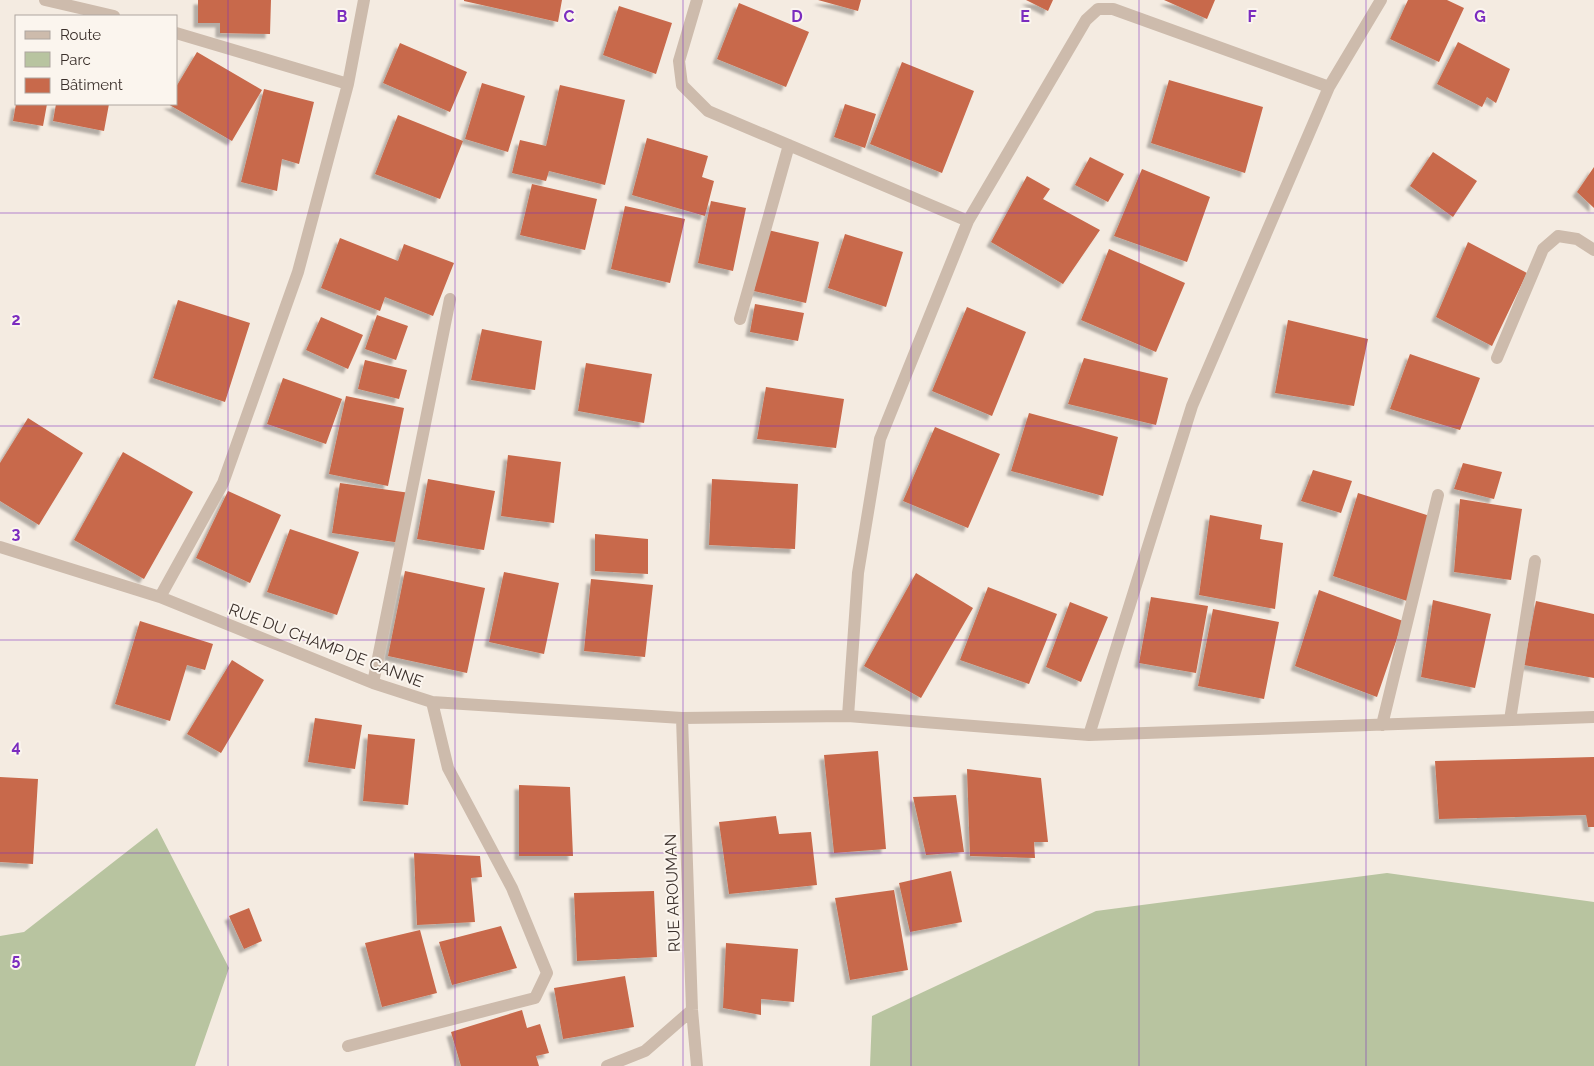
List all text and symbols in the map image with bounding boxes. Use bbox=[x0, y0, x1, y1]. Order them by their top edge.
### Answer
text: B bbox=[337, 7, 348, 26]
text: C bbox=[564, 7, 575, 26]
text: D bbox=[791, 7, 803, 26]
text: E bbox=[1020, 7, 1030, 26]
text: F bbox=[1247, 7, 1257, 26]
text: G bbox=[1474, 7, 1486, 26]
legend bbox=[15, 15, 178, 105]
text: Route bbox=[60, 26, 101, 44]
text: Parc bbox=[60, 51, 91, 69]
text: Bâtiment bbox=[60, 76, 123, 94]
text: 2 bbox=[11, 310, 21, 329]
text: 3 bbox=[12, 524, 21, 543]
street label: RUE DU CHAMP DE CANNE bbox=[226, 600, 426, 691]
text: 4 bbox=[11, 737, 21, 756]
street label: RUE AROUMAN bbox=[661, 833, 684, 952]
text: 5 bbox=[12, 950, 21, 969]

